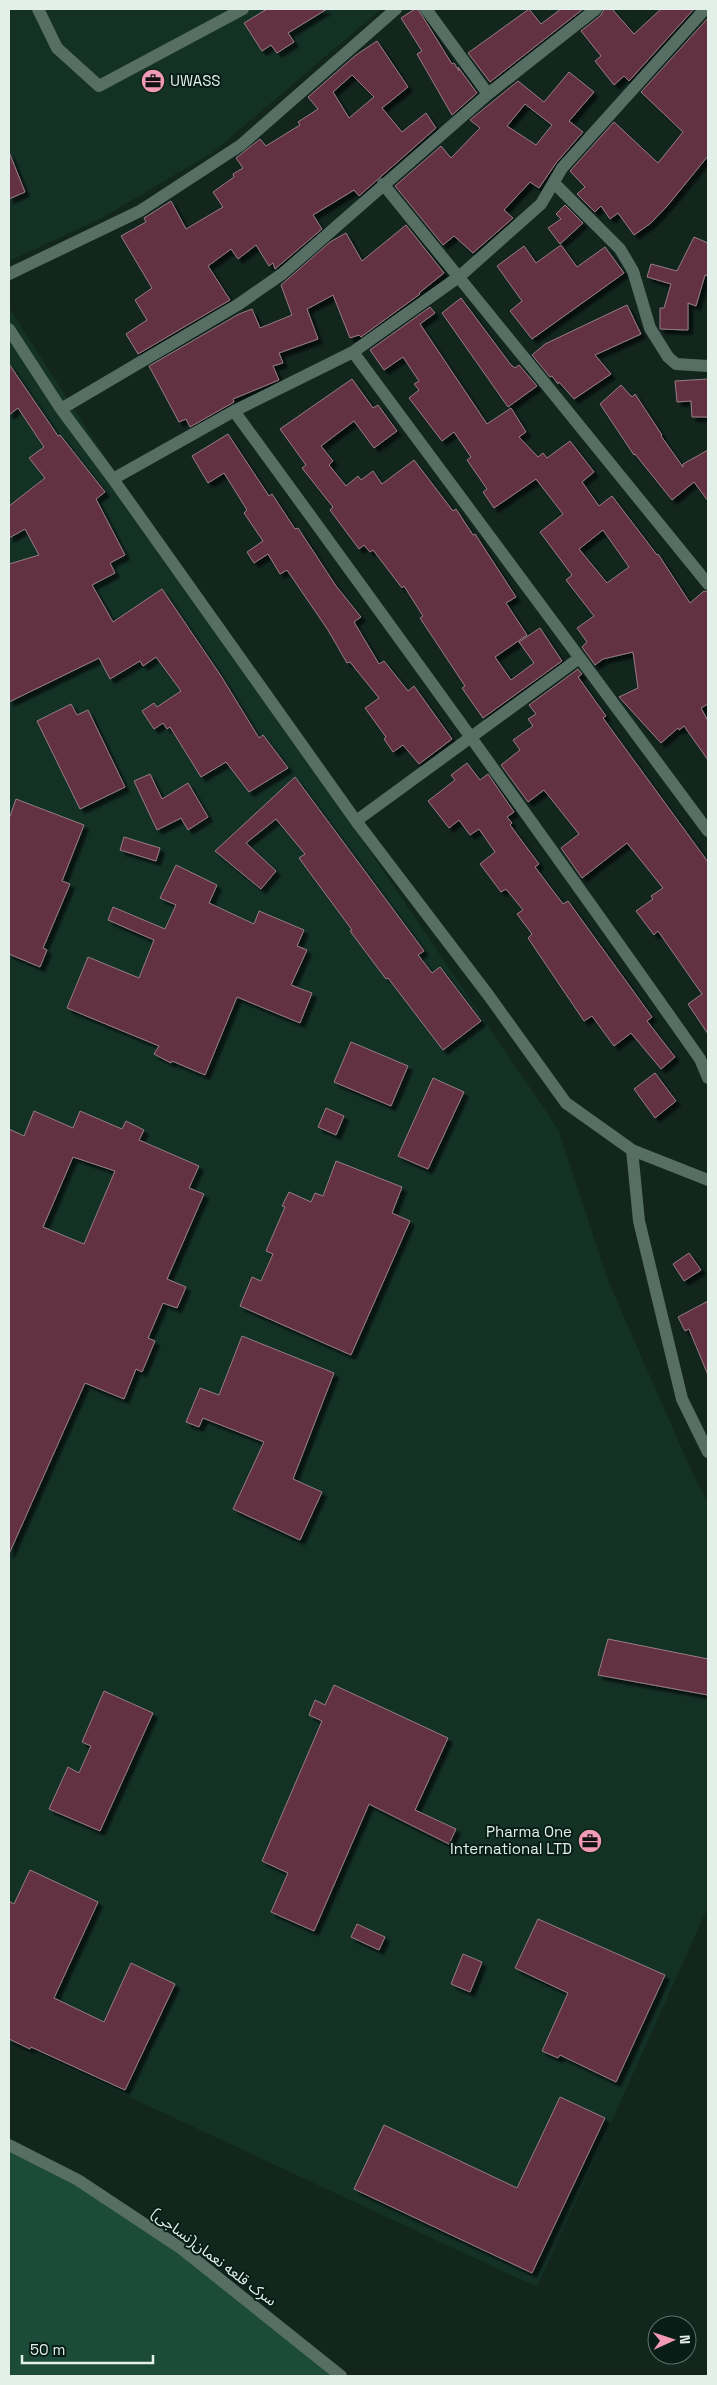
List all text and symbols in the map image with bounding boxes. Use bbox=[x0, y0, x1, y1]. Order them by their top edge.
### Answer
office icon: UWASS bbox=[140, 68, 166, 94]
place label: UWASS bbox=[170, 71, 221, 90]
place label: Pharma One International LTD bbox=[450, 1822, 572, 1858]
office icon: Pharma One International LTD bbox=[577, 1828, 603, 1854]
street label: سرک قلعه نعمان(نساجی) bbox=[147, 2203, 281, 2311]
north arrow bbox=[647, 2315, 697, 2365]
scale bar bbox=[22, 2332, 154, 2364]
text: N bbox=[676, 2334, 694, 2344]
text: 50 m bbox=[30, 2340, 65, 2359]

